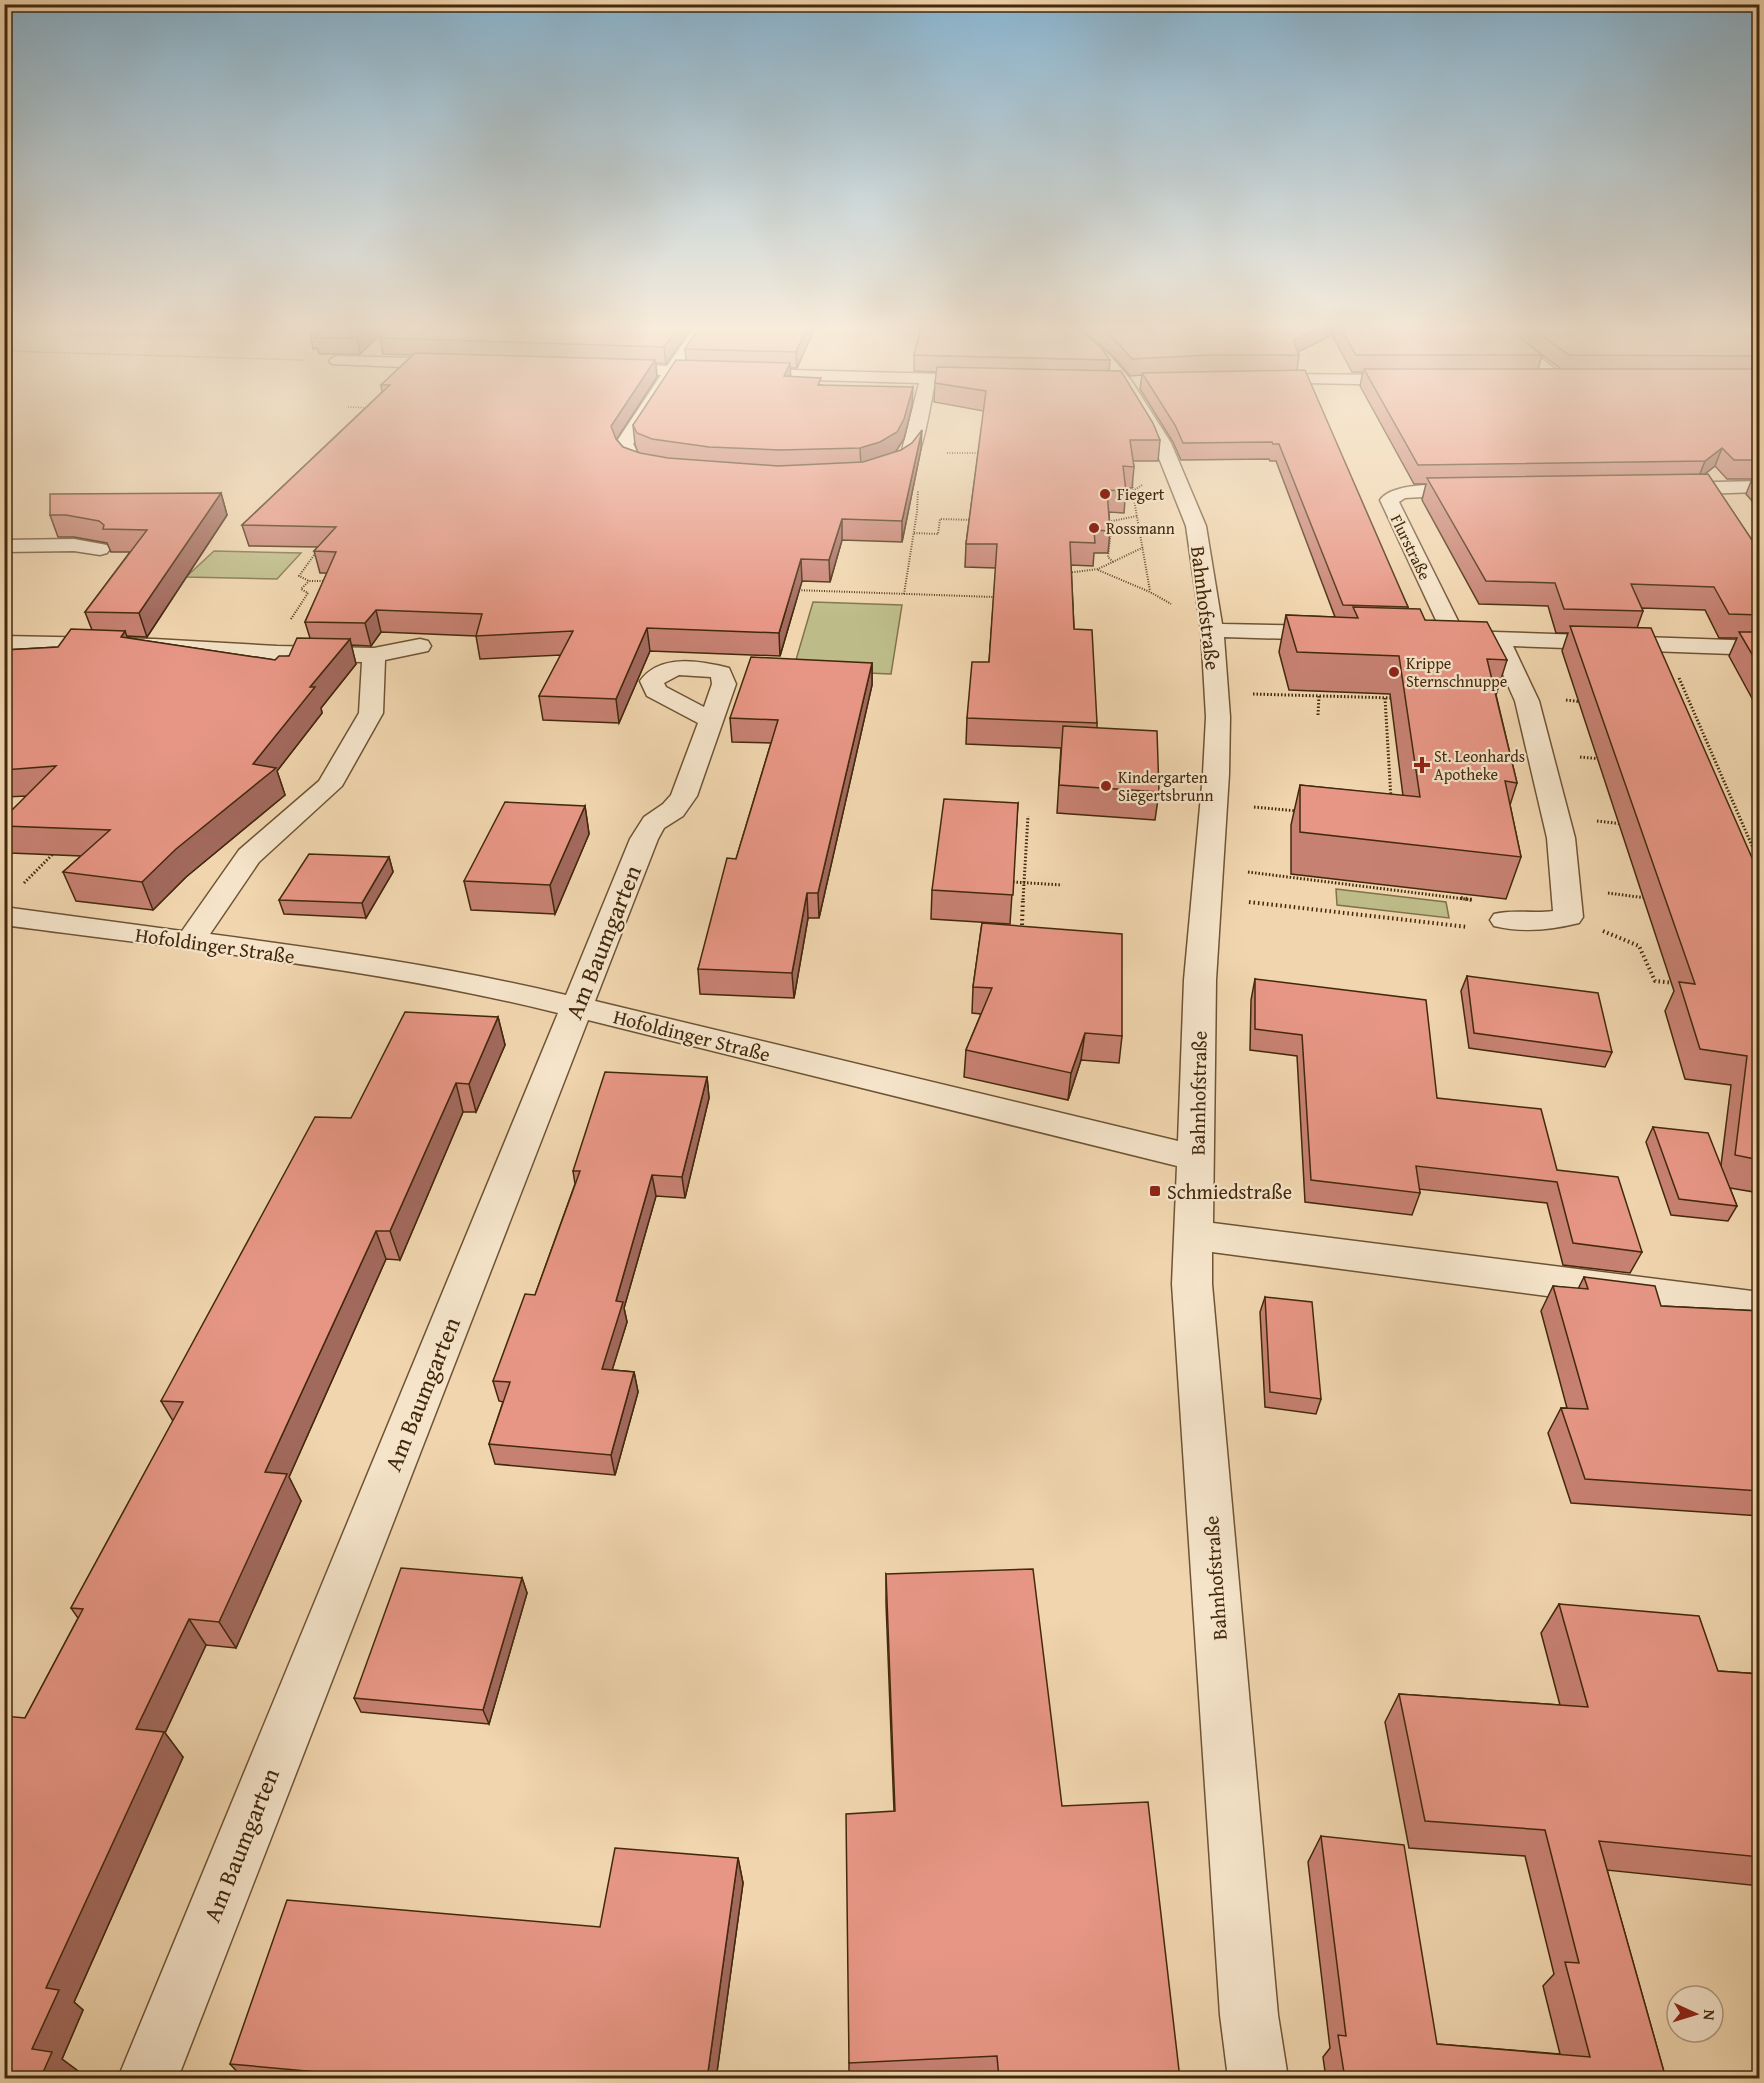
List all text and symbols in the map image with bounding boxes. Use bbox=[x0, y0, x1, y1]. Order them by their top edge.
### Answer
place label: Fiegert bbox=[1117, 482, 1165, 506]
marker: Fiegert bbox=[1098, 487, 1112, 501]
street label: Flurstraße bbox=[1385, 510, 1437, 584]
place label: Rossmann bbox=[1106, 516, 1175, 540]
marker: Rossmann bbox=[1087, 521, 1101, 535]
street label: Bahnhofstraße bbox=[1184, 544, 1228, 672]
place label: Krippe Sternschnuppe bbox=[1406, 651, 1507, 693]
marker: Krippe Sternschnuppe bbox=[1387, 665, 1401, 679]
place label: St. Leonhards Apotheke bbox=[1434, 744, 1525, 786]
marker: St. Leonhards Apotheke bbox=[1415, 758, 1429, 772]
place label: Kindergarten Siegertsbrunn bbox=[1118, 765, 1213, 807]
marker: Kindergarten Siegertsbrunn bbox=[1099, 779, 1113, 793]
street label: Am Baumgarten bbox=[556, 859, 650, 1024]
street label: Hofoldinger Straße bbox=[133, 919, 297, 971]
street label: Hofoldinger Straße bbox=[611, 1001, 773, 1069]
street label: Bahnhofstraße bbox=[1182, 1030, 1214, 1156]
place label: Schmiedstraße bbox=[1167, 1177, 1292, 1206]
marker: Schmiedstraße bbox=[1148, 1184, 1162, 1198]
street label: Am Baumgarten bbox=[375, 1311, 469, 1476]
street label: Bahnhofstraße bbox=[1196, 1515, 1234, 1641]
street label: Am Baumgarten bbox=[194, 1762, 288, 1927]
north arrow bbox=[1665, 1984, 1725, 2044]
text: N bbox=[1698, 2009, 1722, 2022]

